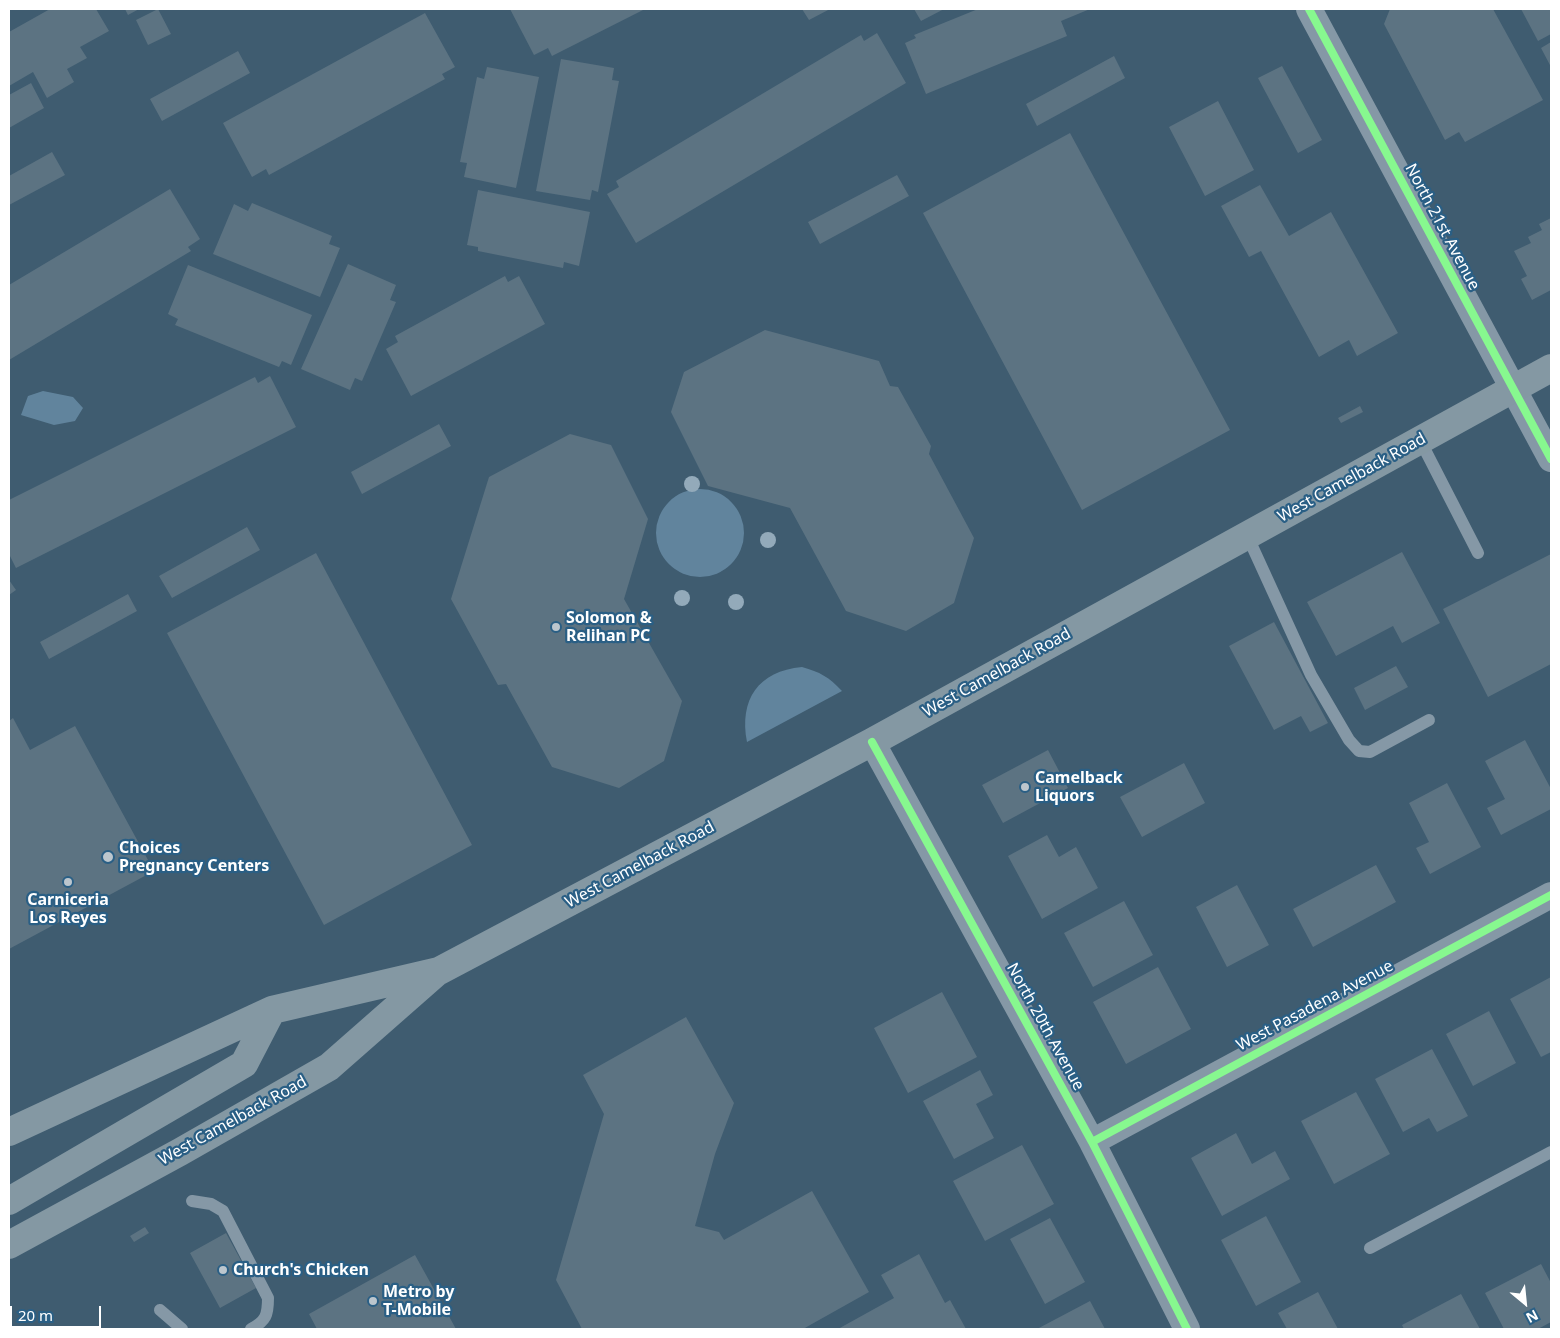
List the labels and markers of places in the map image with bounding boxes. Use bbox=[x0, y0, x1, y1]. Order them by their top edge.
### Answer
place label: Solomon & Relihan PC bbox=[566, 608, 652, 646]
marker: Solomon & Relihan PC bbox=[550, 621, 562, 633]
place label: Camelback Liquors bbox=[1035, 768, 1123, 806]
marker: Camelback Liquors bbox=[1019, 781, 1031, 793]
place label: Choices Pregnancy Centers bbox=[119, 838, 269, 876]
marker: Choices Pregnancy Centers bbox=[101, 850, 115, 864]
marker: Carniceria Los Reyes bbox=[62, 876, 74, 888]
place label: Carniceria Los Reyes bbox=[27, 890, 109, 928]
place label: Church's Chicken bbox=[233, 1260, 369, 1280]
marker: Church's Chicken bbox=[217, 1264, 229, 1276]
place label: Metro by T-Mobile bbox=[383, 1282, 455, 1320]
marker: Metro by T-Mobile bbox=[367, 1295, 379, 1307]

